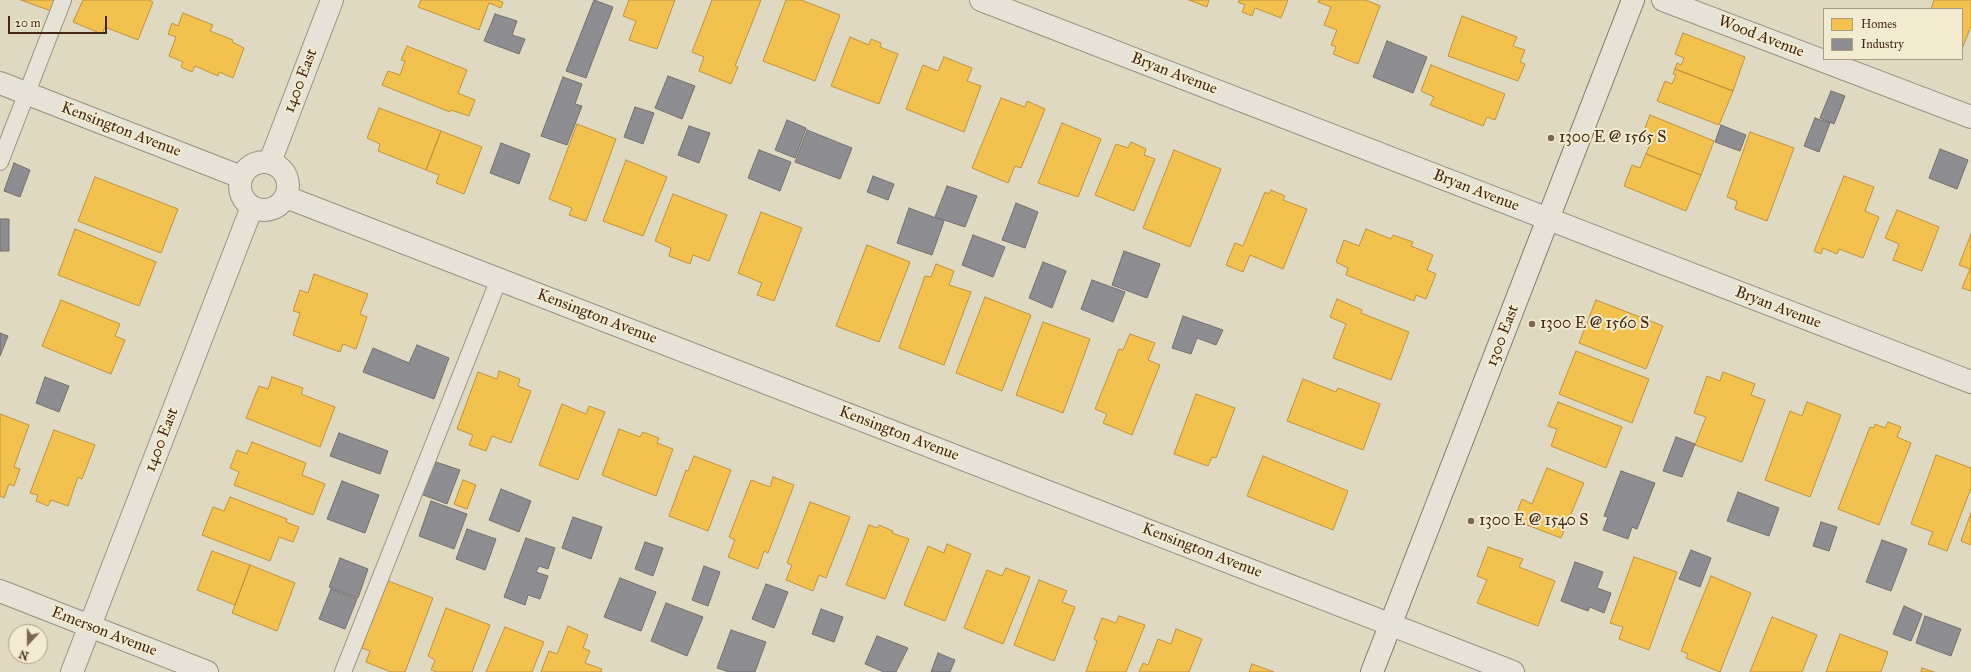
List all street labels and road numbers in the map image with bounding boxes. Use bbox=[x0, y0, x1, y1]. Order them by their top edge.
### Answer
street label: Wood Avenue bbox=[1715, 12, 1807, 62]
street label: 1400 East bbox=[280, 46, 322, 116]
street label: Bryan Avenue bbox=[1128, 49, 1220, 99]
street label: Kensington Avenue bbox=[58, 98, 184, 162]
street label: Bryan Avenue bbox=[1430, 166, 1522, 216]
street label: Bryan Avenue bbox=[1732, 283, 1824, 333]
street label: Kensington Avenue bbox=[534, 285, 660, 349]
street label: 1300 East bbox=[1482, 302, 1524, 370]
street label: Kensington Avenue bbox=[836, 402, 962, 466]
street label: 1400 East bbox=[141, 405, 183, 475]
street label: Kensington Avenue bbox=[1139, 519, 1265, 583]
street label: Emerson Avenue bbox=[48, 603, 160, 661]

